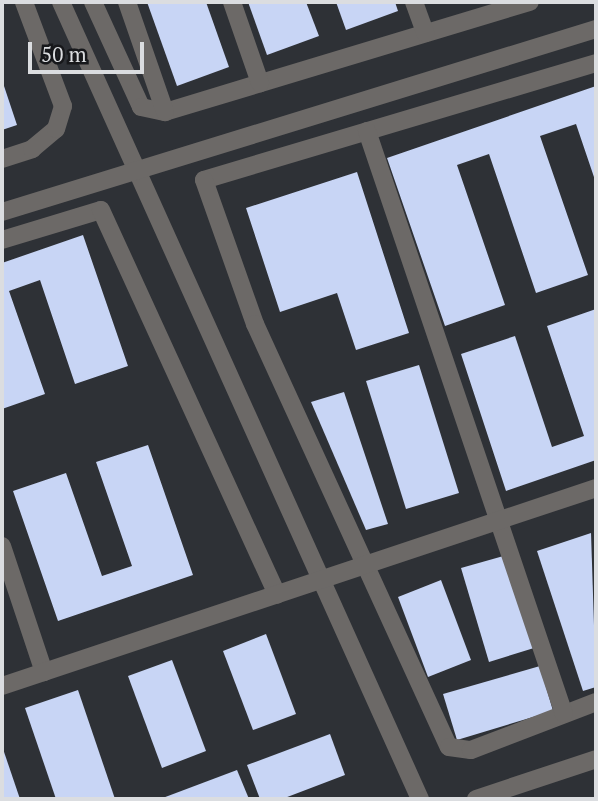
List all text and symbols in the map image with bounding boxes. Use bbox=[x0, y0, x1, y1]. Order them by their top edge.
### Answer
scale bar bbox=[32, 28, 147, 72]
text: 50 m bbox=[41, 40, 87, 68]

